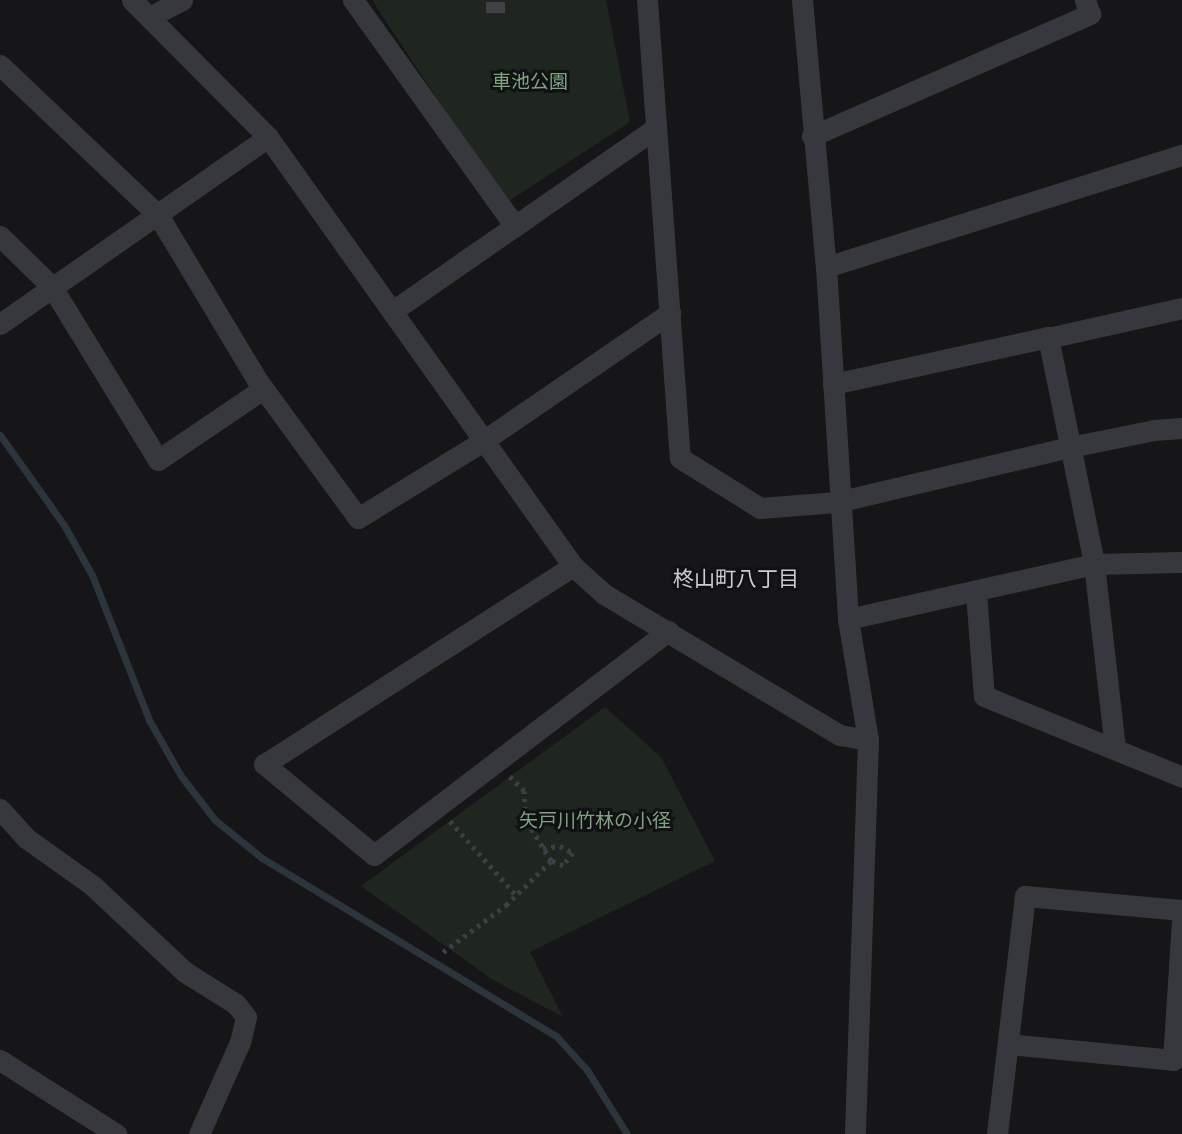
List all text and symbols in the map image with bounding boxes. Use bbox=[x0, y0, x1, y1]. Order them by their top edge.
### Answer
park label: 車池公園 bbox=[492, 73, 568, 95]
district label: 柊山町八丁目 bbox=[673, 568, 799, 594]
park label: 矢戸川竹林の小径 bbox=[519, 812, 671, 834]

